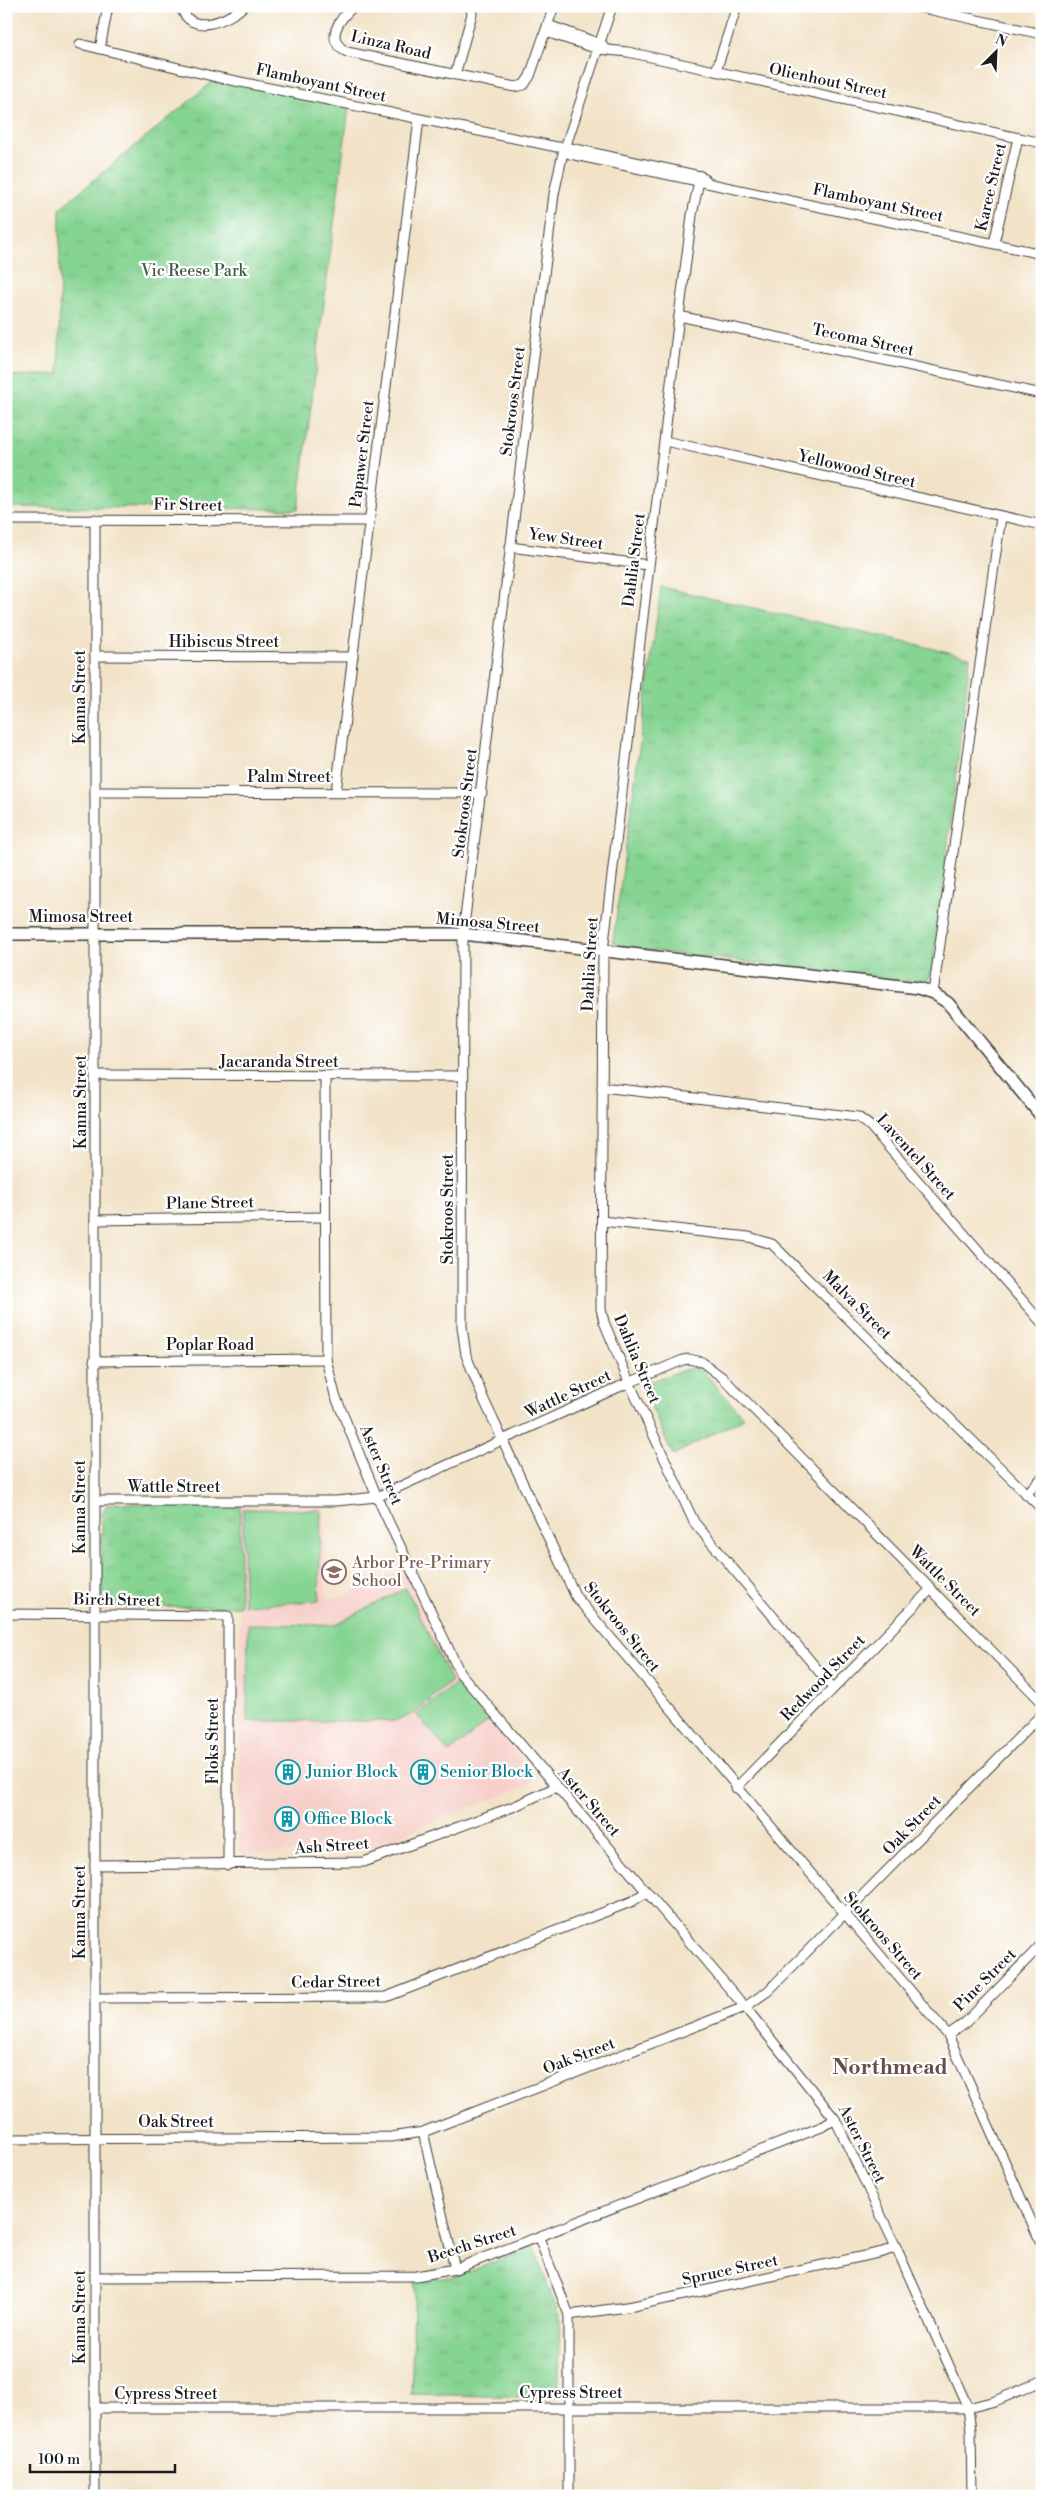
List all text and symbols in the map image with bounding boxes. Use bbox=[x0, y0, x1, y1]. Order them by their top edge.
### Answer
street label: Linza Road bbox=[349, 26, 433, 64]
north arrow bbox=[970, 28, 1020, 78]
text: N bbox=[992, 31, 1010, 52]
street label: Flamboyant Street bbox=[254, 59, 388, 107]
street label: Olienhout Street bbox=[767, 59, 889, 103]
street label: Karee Street bbox=[971, 141, 1011, 233]
street label: Flamboyant Street bbox=[811, 179, 945, 227]
park label: Vic Reese Park bbox=[140, 261, 249, 281]
street label: Tecoma Street bbox=[810, 319, 916, 361]
street label: Stokroos Street bbox=[496, 345, 530, 457]
street label: Papawer Street bbox=[345, 399, 379, 509]
street label: Yellowood Street bbox=[795, 445, 918, 492]
street label: Fir Street bbox=[153, 494, 223, 516]
street label: Dahlia Street bbox=[618, 511, 650, 608]
street label: Yew Street bbox=[526, 524, 605, 554]
street label: Hibiscus Street bbox=[169, 632, 280, 652]
street label: Kanna Street bbox=[70, 650, 90, 744]
street label: Stokroos Street bbox=[448, 747, 482, 859]
street label: Palm Street bbox=[247, 767, 331, 787]
street label: Mimosa Street bbox=[29, 907, 133, 927]
street label: Mimosa Street bbox=[435, 908, 541, 938]
street label: Dahlia Street bbox=[578, 916, 602, 1012]
street label: Jacaranda Street bbox=[218, 1052, 339, 1072]
street label: Kanna Street bbox=[71, 1055, 91, 1149]
street label: Laventel Street bbox=[872, 1110, 960, 1204]
street label: Stokroos Street bbox=[438, 1153, 458, 1264]
street label: Plane Street bbox=[166, 1192, 255, 1214]
street label: Malva Street bbox=[818, 1266, 896, 1344]
street label: Dahlia Street bbox=[609, 1311, 665, 1407]
street label: Poplar Road bbox=[166, 1335, 254, 1355]
street label: Wattle Street bbox=[521, 1365, 615, 1423]
street label: Aster Street bbox=[355, 1421, 407, 1509]
street label: Kanna Street bbox=[70, 1460, 90, 1554]
street label: Wattle Street bbox=[127, 1477, 221, 1497]
street label: Wattle Street bbox=[904, 1540, 985, 1621]
place label: Arbor Pre-Primary School bbox=[351, 1553, 491, 1591]
school or university icon: Arbor Pre-Primary School bbox=[321, 1559, 347, 1585]
street label: Stokroos Street bbox=[579, 1578, 665, 1676]
street label: Birch Street bbox=[72, 1589, 161, 1611]
street label: Redwood Street bbox=[777, 1630, 870, 1726]
street label: Floks Street bbox=[203, 1697, 223, 1785]
building icon: Junior Block bbox=[275, 1759, 301, 1785]
building icon: Senior Block bbox=[410, 1759, 436, 1785]
place label: Junior Block bbox=[305, 1762, 399, 1782]
place label: Senior Block bbox=[440, 1762, 534, 1782]
street label: Aster Street bbox=[553, 1762, 625, 1841]
street label: Oak Street bbox=[879, 1791, 946, 1859]
building icon: Office Block bbox=[274, 1806, 300, 1832]
place label: Office Block bbox=[304, 1809, 393, 1829]
street label: Ash Street bbox=[293, 1833, 370, 1859]
street label: Kanna Street bbox=[70, 1865, 90, 1959]
street label: Stokroos Street bbox=[839, 1888, 927, 1984]
street label: Pine Street bbox=[949, 1944, 1021, 2016]
street label: Cedar Street bbox=[291, 1971, 381, 1993]
street label: Oak Street bbox=[540, 2033, 618, 2079]
district label: Northmead bbox=[832, 2055, 948, 2081]
street label: Aster Street bbox=[833, 2101, 890, 2187]
street label: Oak Street bbox=[138, 2112, 214, 2132]
street label: Beech Street bbox=[424, 2220, 519, 2268]
street label: Spruce Street bbox=[680, 2250, 780, 2290]
street label: Kanna Street bbox=[70, 2270, 90, 2364]
street label: Cypress Street bbox=[519, 2383, 623, 2403]
street label: Cypress Street bbox=[114, 2384, 218, 2404]
scale bar bbox=[30, 2442, 175, 2474]
text: 100 m bbox=[38, 2450, 80, 2469]

